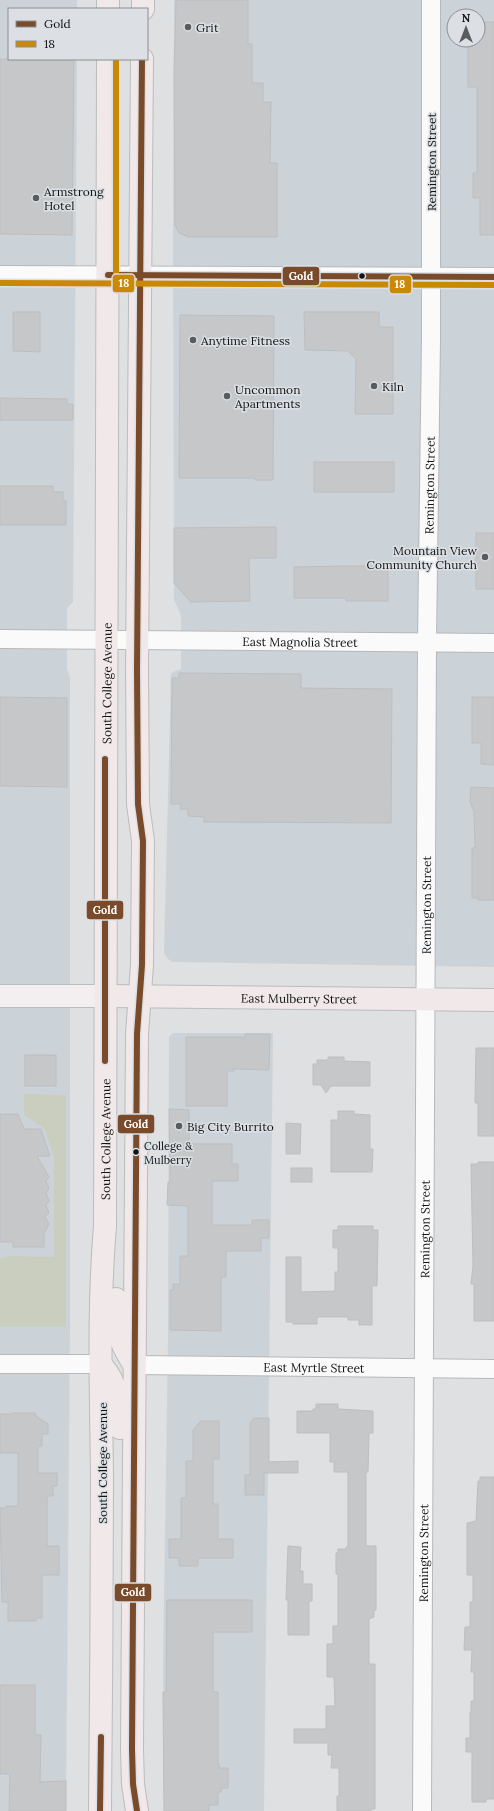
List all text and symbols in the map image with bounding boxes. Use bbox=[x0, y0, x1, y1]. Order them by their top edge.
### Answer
legend bbox=[8, 8, 148, 60]
north arrow bbox=[446, 8, 486, 48]
text: N bbox=[462, 11, 471, 25]
text: Gold bbox=[44, 16, 71, 31]
place label: Grit bbox=[196, 20, 219, 35]
marker: Grit bbox=[183, 22, 193, 32]
text: 18 bbox=[44, 36, 55, 51]
street label: Remington Street bbox=[424, 113, 439, 211]
place label: Armstrong Hotel bbox=[43, 184, 104, 213]
marker: Armstrong Hotel bbox=[31, 193, 41, 203]
line badge: Gold bbox=[282, 266, 320, 286]
text: Gold bbox=[289, 269, 314, 283]
unlabelled marker bbox=[357, 271, 367, 281]
line badge: 18 bbox=[112, 274, 135, 293]
line badge: 18 bbox=[389, 275, 412, 294]
text: 18 bbox=[119, 276, 129, 290]
text: 18 bbox=[395, 277, 405, 291]
place label: Anytime Fitness bbox=[200, 333, 291, 348]
marker: Anytime Fitness bbox=[188, 335, 198, 345]
place label: Kiln bbox=[382, 379, 404, 394]
marker: Kiln bbox=[369, 381, 379, 391]
place label: Uncommon Apartments bbox=[234, 382, 301, 411]
marker: Uncommon Apartments bbox=[222, 391, 232, 401]
street label: Remington Street bbox=[421, 435, 437, 534]
place label: Mountain View Community Church bbox=[367, 543, 477, 572]
marker: Mountain View Community Church bbox=[480, 552, 490, 562]
street label: South College Avenue bbox=[99, 622, 114, 744]
street label: East Magnolia Street bbox=[242, 633, 358, 649]
street label: Remington Street bbox=[418, 856, 434, 954]
line badge: Gold bbox=[86, 900, 124, 920]
text: Gold bbox=[93, 903, 118, 917]
street label: East Mulberry Street bbox=[241, 990, 358, 1006]
street label: South College Avenue bbox=[98, 1078, 113, 1200]
line badge: Gold bbox=[117, 1114, 155, 1134]
text: Gold bbox=[124, 1117, 149, 1131]
place label: Big City Burrito bbox=[187, 1119, 274, 1134]
marker: Big City Burrito bbox=[174, 1121, 184, 1131]
place label: College & Mulberry bbox=[144, 1139, 193, 1167]
marker: College & Mulberry bbox=[131, 1147, 141, 1157]
street label: Remington Street bbox=[417, 1180, 432, 1278]
street label: East Myrtle Street bbox=[263, 1359, 365, 1375]
street label: South College Avenue bbox=[95, 1402, 110, 1524]
street label: Remington Street bbox=[415, 1504, 431, 1602]
line badge: Gold bbox=[114, 1583, 152, 1602]
text: Gold bbox=[121, 1585, 146, 1599]

